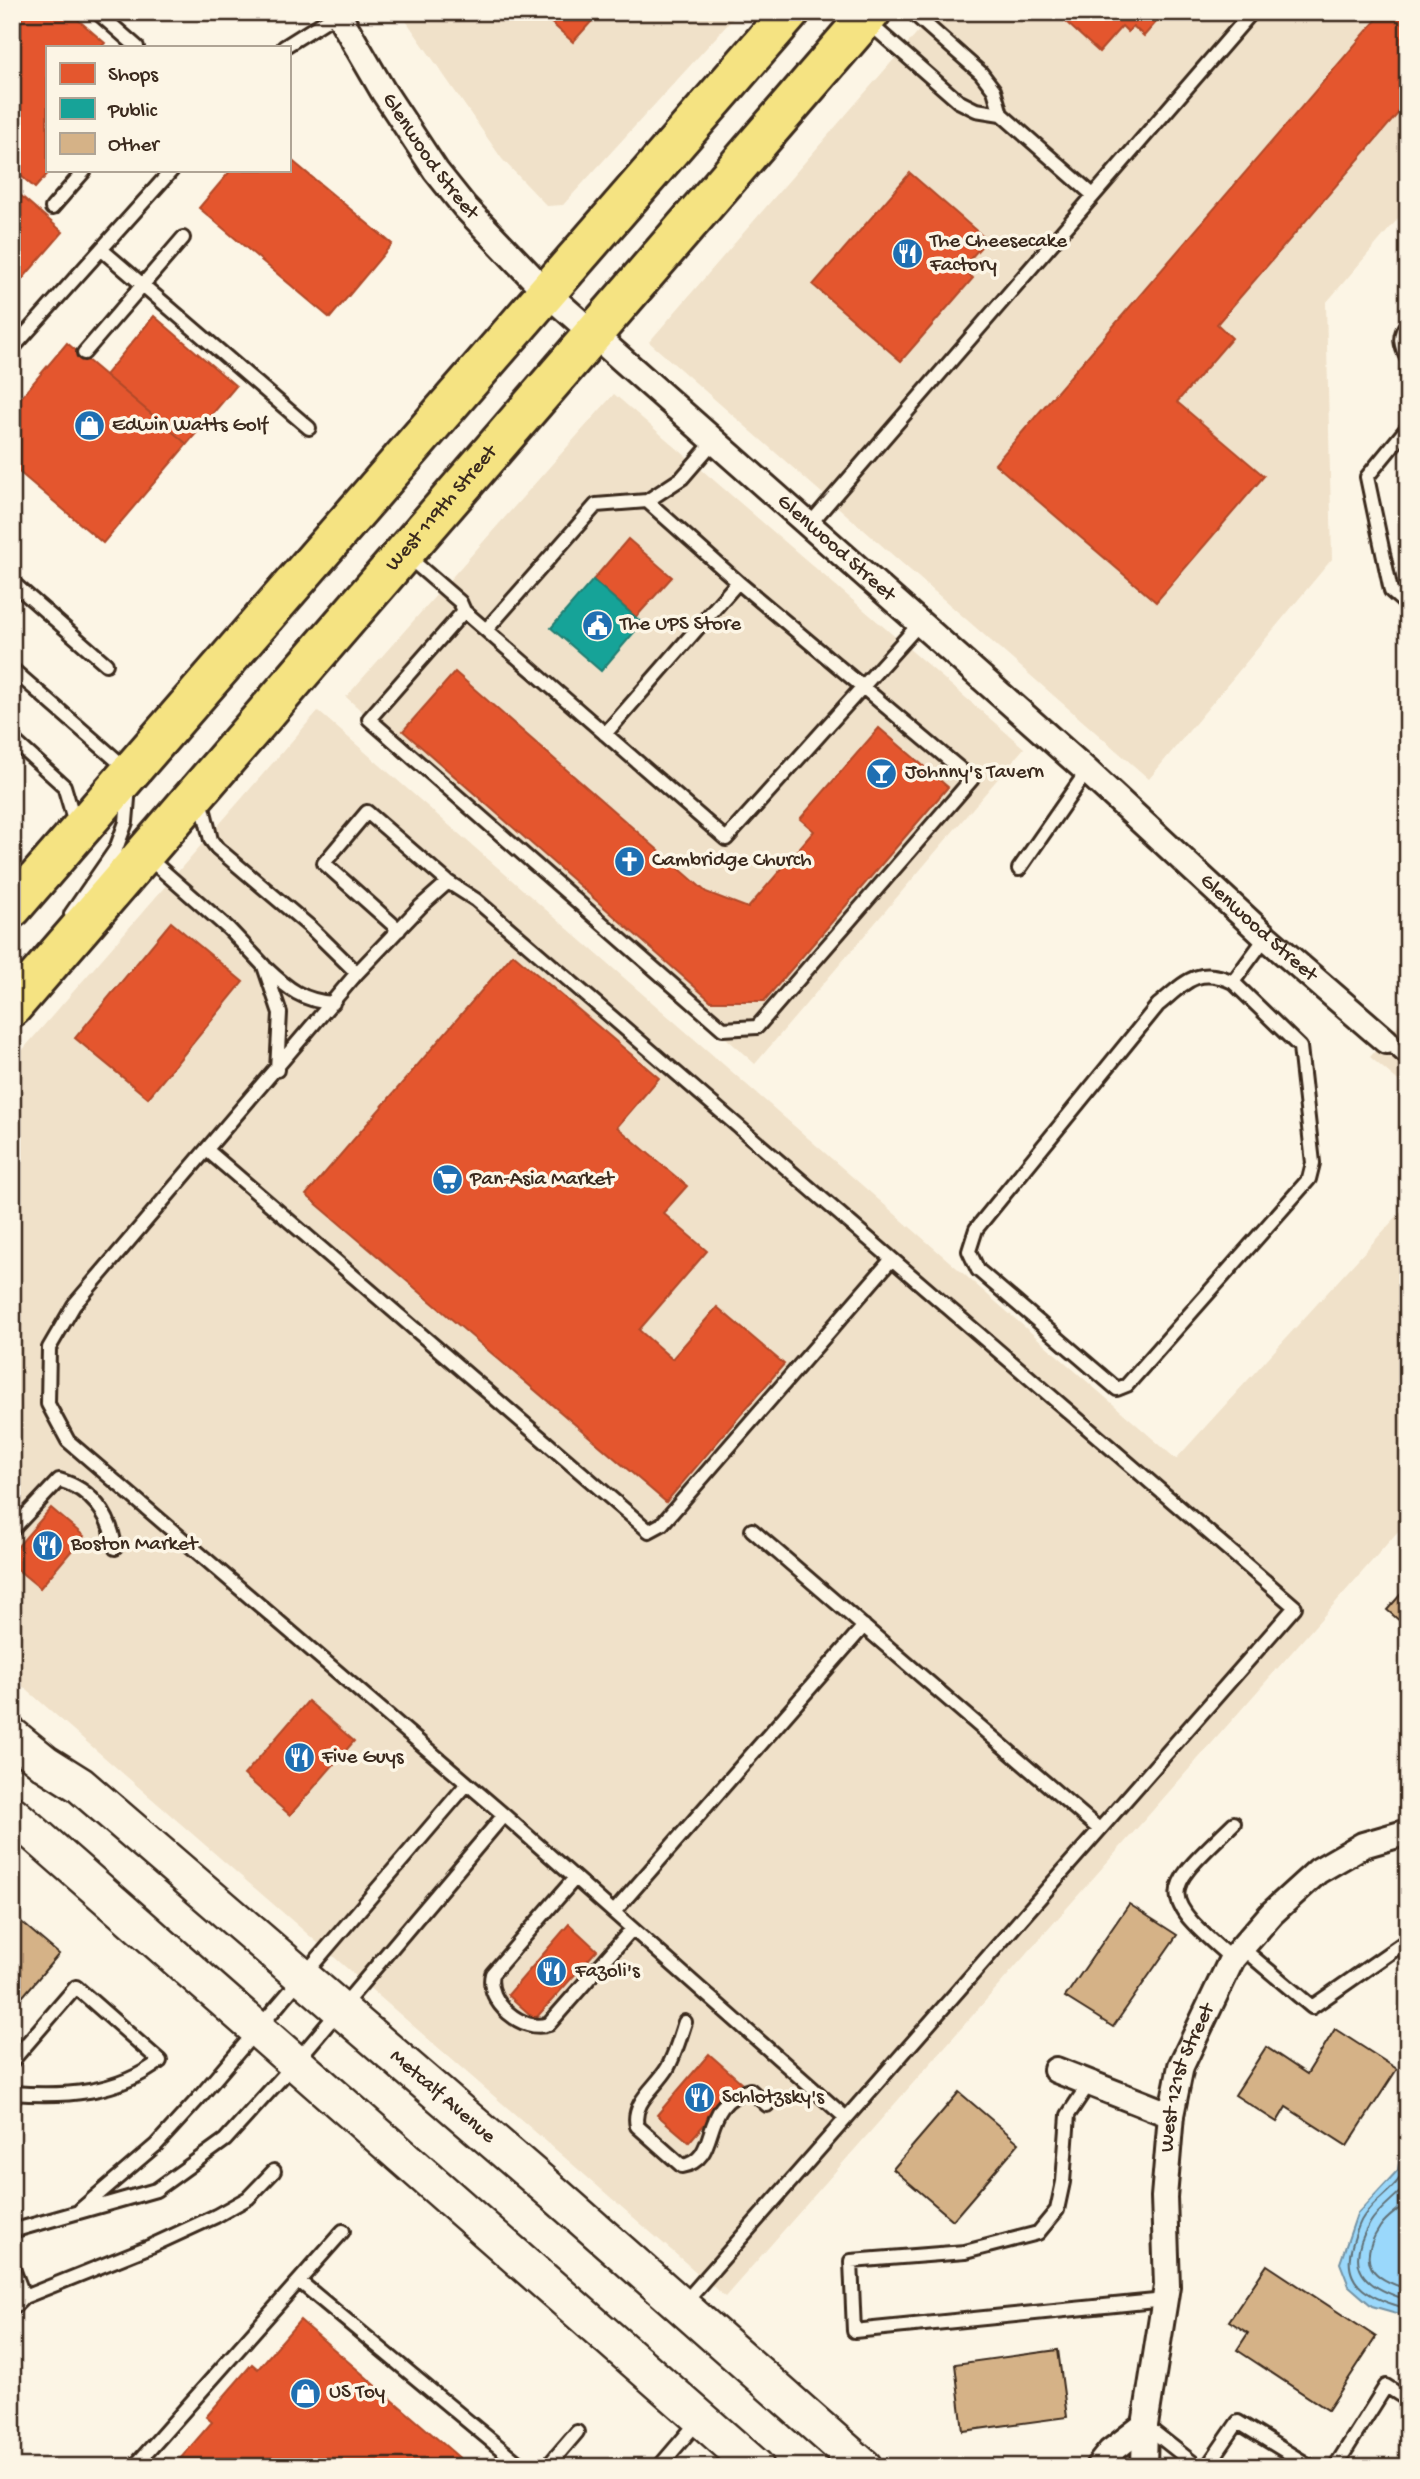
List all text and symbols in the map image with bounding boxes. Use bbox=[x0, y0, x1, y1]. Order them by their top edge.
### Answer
legend bbox=[46, 46, 290, 172]
text: Shops bbox=[108, 64, 159, 89]
street label: Glenwood Street bbox=[376, 89, 485, 227]
text: Public bbox=[107, 100, 158, 125]
text: Other bbox=[108, 134, 160, 159]
place label: The Cheesecake Factory bbox=[929, 230, 1068, 279]
restaurant icon: The Cheesecake Factory bbox=[890, 237, 924, 271]
shop icon: Edwin Watts Golf bbox=[72, 409, 106, 443]
place label: Edwin Watts Golf bbox=[112, 414, 269, 439]
street label: West 119th Street bbox=[381, 439, 505, 577]
street label: Glenwood Street bbox=[771, 489, 902, 609]
public building icon: The UPS Store bbox=[580, 608, 614, 642]
place label: The UPS Store bbox=[619, 613, 742, 638]
bar icon: Johnny's Tavern bbox=[865, 756, 899, 790]
place label: Johnny's Tavern bbox=[905, 761, 1044, 786]
church icon: Cambridge Church bbox=[612, 844, 646, 878]
place label: Cambridge Church bbox=[652, 849, 811, 874]
street label: Glenwood Street bbox=[1194, 869, 1324, 990]
supermarket icon: Pan-Asia Market bbox=[430, 1163, 464, 1197]
place label: Pan-Asia Market bbox=[469, 1168, 616, 1193]
restaurant icon: Boston Market bbox=[31, 1528, 65, 1562]
place label: Boston Market bbox=[70, 1533, 200, 1558]
restaurant icon: Five Guys bbox=[282, 1741, 316, 1775]
place label: Five Guys bbox=[321, 1746, 405, 1771]
restaurant icon: Fazoli's bbox=[535, 1955, 569, 1989]
place label: Fazoli's bbox=[574, 1960, 641, 1985]
street label: West 121st Street bbox=[1155, 1998, 1222, 2153]
street label: Metcalf Avenue bbox=[384, 2044, 501, 2150]
restaurant icon: Schlotzsky's bbox=[682, 2081, 716, 2115]
place label: Schlotzsky's bbox=[722, 2086, 825, 2111]
shop icon: US Toy bbox=[289, 2376, 323, 2410]
place label: US Toy bbox=[329, 2381, 385, 2406]

